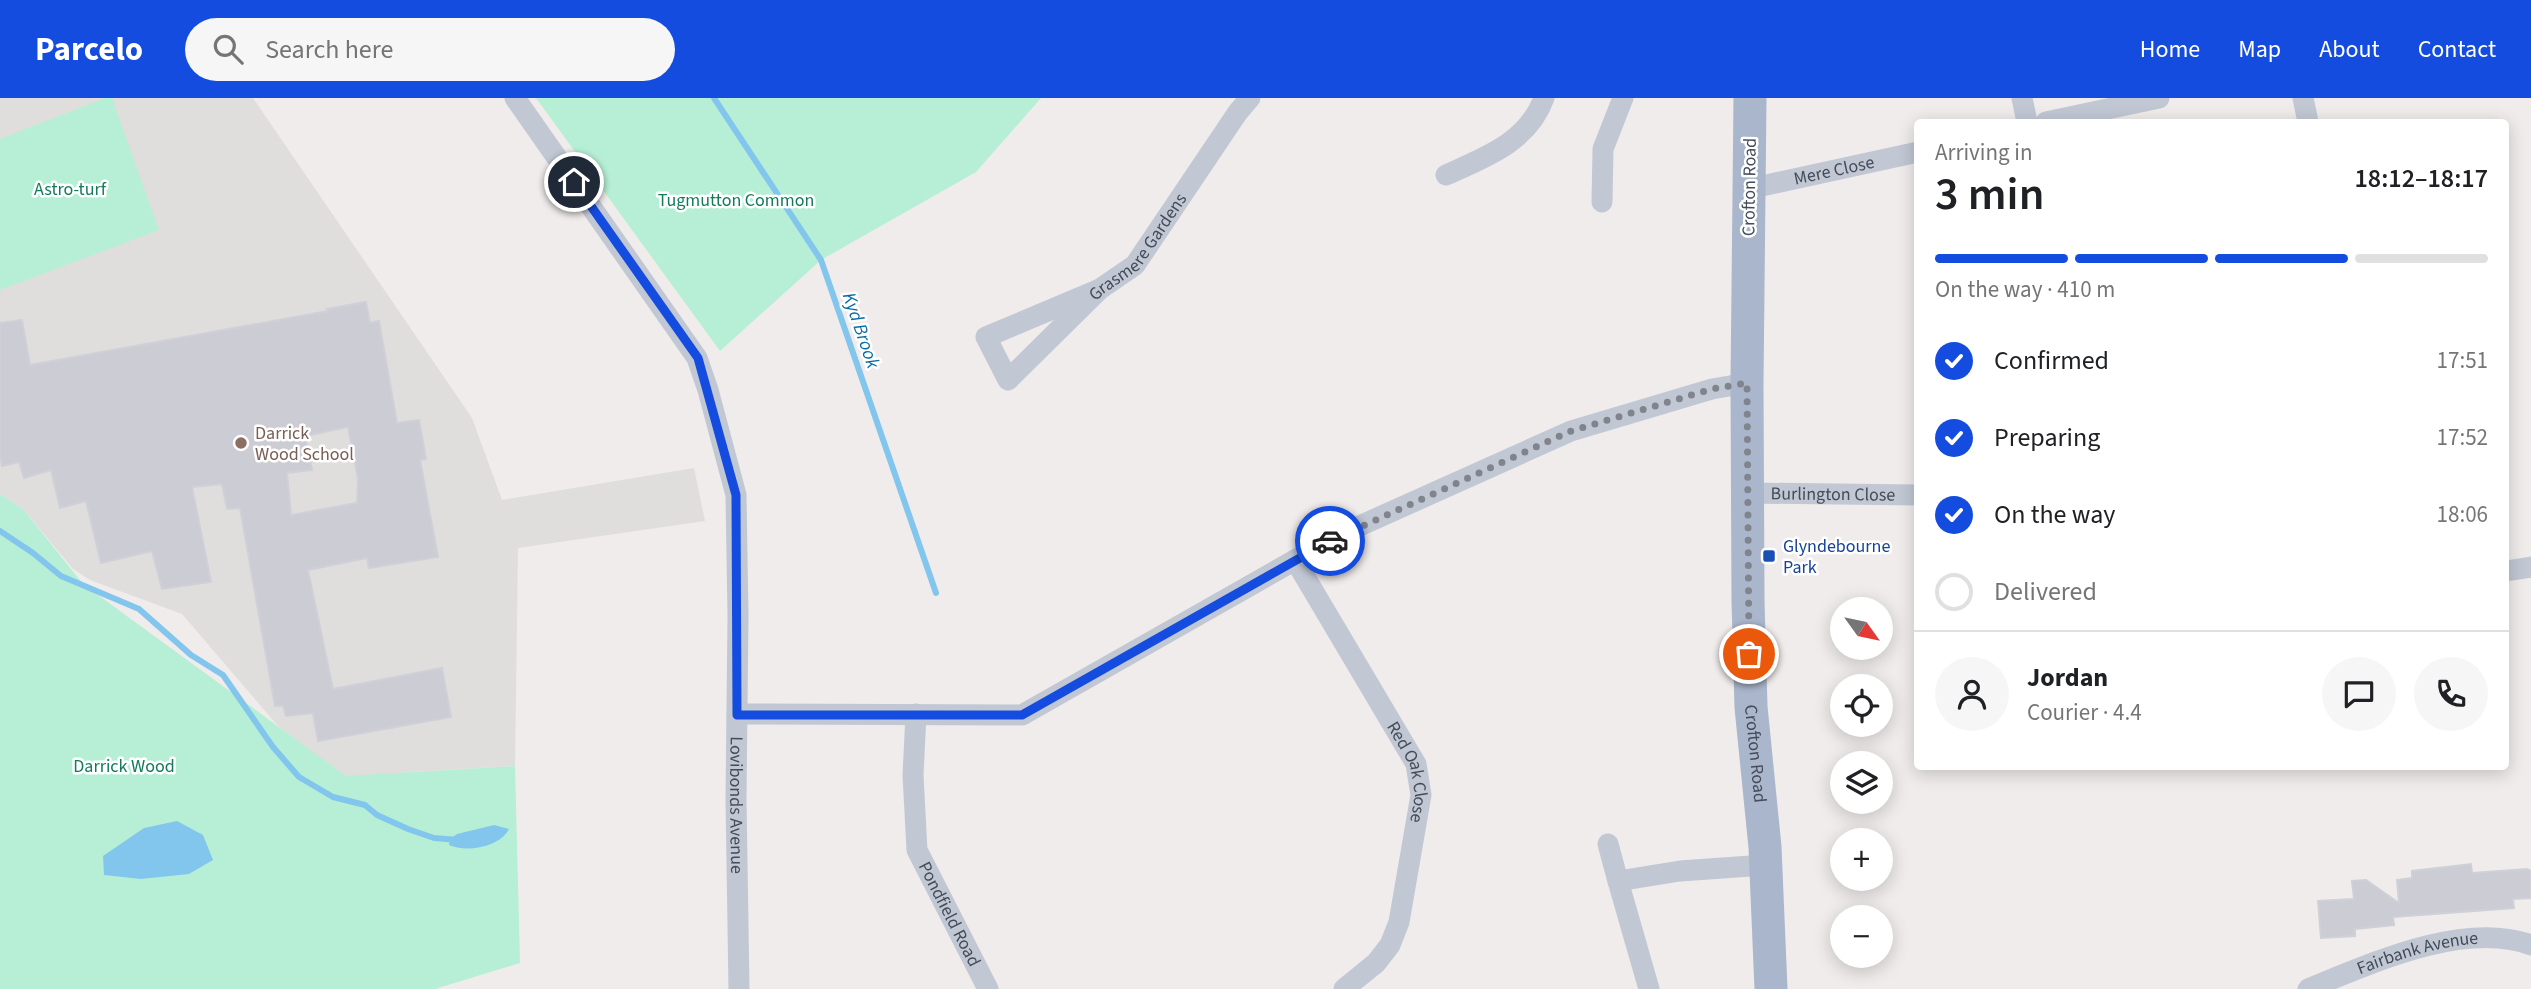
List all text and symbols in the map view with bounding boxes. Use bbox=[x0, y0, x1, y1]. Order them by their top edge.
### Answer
search box bbox=[185, 18, 675, 81]
text: Parcelo bbox=[35, 26, 143, 73]
icon: search bbox=[209, 30, 247, 68]
text: Search here bbox=[265, 31, 393, 68]
text: Home bbox=[2140, 32, 2200, 67]
text: Map bbox=[2238, 32, 2281, 67]
text: About bbox=[2319, 32, 2380, 67]
text: Contact bbox=[2418, 32, 2496, 67]
text: Arriving in bbox=[1935, 136, 2033, 169]
street label: Crofton Road bbox=[1736, 138, 1763, 236]
street label: Mere Close bbox=[1792, 150, 1877, 192]
pin bbox=[544, 152, 604, 212]
text: 18:12–18:17 bbox=[2355, 160, 2488, 197]
text: 3 min bbox=[1935, 162, 2044, 227]
icon: home bbox=[555, 163, 593, 201]
park label: Astro-turf bbox=[34, 177, 107, 202]
park label: Tugmutton Common bbox=[658, 188, 814, 213]
street label: Grasmere Gardens bbox=[1083, 188, 1193, 306]
text: On the way · 410 m bbox=[1935, 273, 2115, 306]
water label: Kyd Brook bbox=[835, 289, 886, 373]
icon: check bbox=[1935, 342, 1973, 380]
text: Confirmed bbox=[1994, 342, 2109, 379]
text: 17:51 bbox=[2437, 344, 2488, 377]
icon: check bbox=[1935, 419, 1973, 457]
text: Preparing bbox=[1994, 419, 2100, 456]
place label: Darrick Wood School bbox=[255, 421, 354, 467]
text: 17:52 bbox=[2437, 421, 2488, 454]
marker: Darrick Wood School bbox=[233, 435, 249, 451]
street label: Burlington Close bbox=[1770, 481, 1896, 508]
icon: check bbox=[1935, 496, 1973, 534]
text: On the way bbox=[1994, 496, 2115, 533]
text: 18:06 bbox=[2437, 498, 2488, 531]
courier bbox=[1295, 506, 1365, 576]
icon: car bbox=[1311, 522, 1349, 560]
place label: Glyndebourne Park bbox=[1783, 534, 1890, 580]
marker: Glyndebourne Park bbox=[1761, 548, 1777, 564]
text: Delivered bbox=[1994, 573, 2097, 610]
north arrow bbox=[1830, 597, 1894, 660]
map controls bbox=[1830, 597, 1893, 968]
pin bbox=[1719, 624, 1779, 684]
icon: bag bbox=[1730, 635, 1768, 673]
button: person bbox=[1935, 657, 2009, 731]
button: chat bbox=[2322, 657, 2396, 731]
button: phone bbox=[2414, 657, 2488, 731]
text: Jordan bbox=[2027, 659, 2108, 696]
button: locate bbox=[1830, 674, 1893, 737]
text: Courier · 4.4 bbox=[2027, 696, 2142, 729]
street label: Crofton Road bbox=[1738, 704, 1773, 804]
street label: Red Oak Close bbox=[1380, 717, 1433, 825]
street label: Lovibonds Avenue bbox=[723, 736, 749, 874]
button: layers bbox=[1830, 751, 1893, 814]
park label: Darrick Wood bbox=[73, 754, 175, 779]
button: + bbox=[1830, 828, 1893, 891]
street label: Pondfield Road bbox=[912, 857, 986, 971]
button: − bbox=[1830, 905, 1893, 968]
street label: Fairbank Avenue bbox=[2353, 926, 2479, 981]

